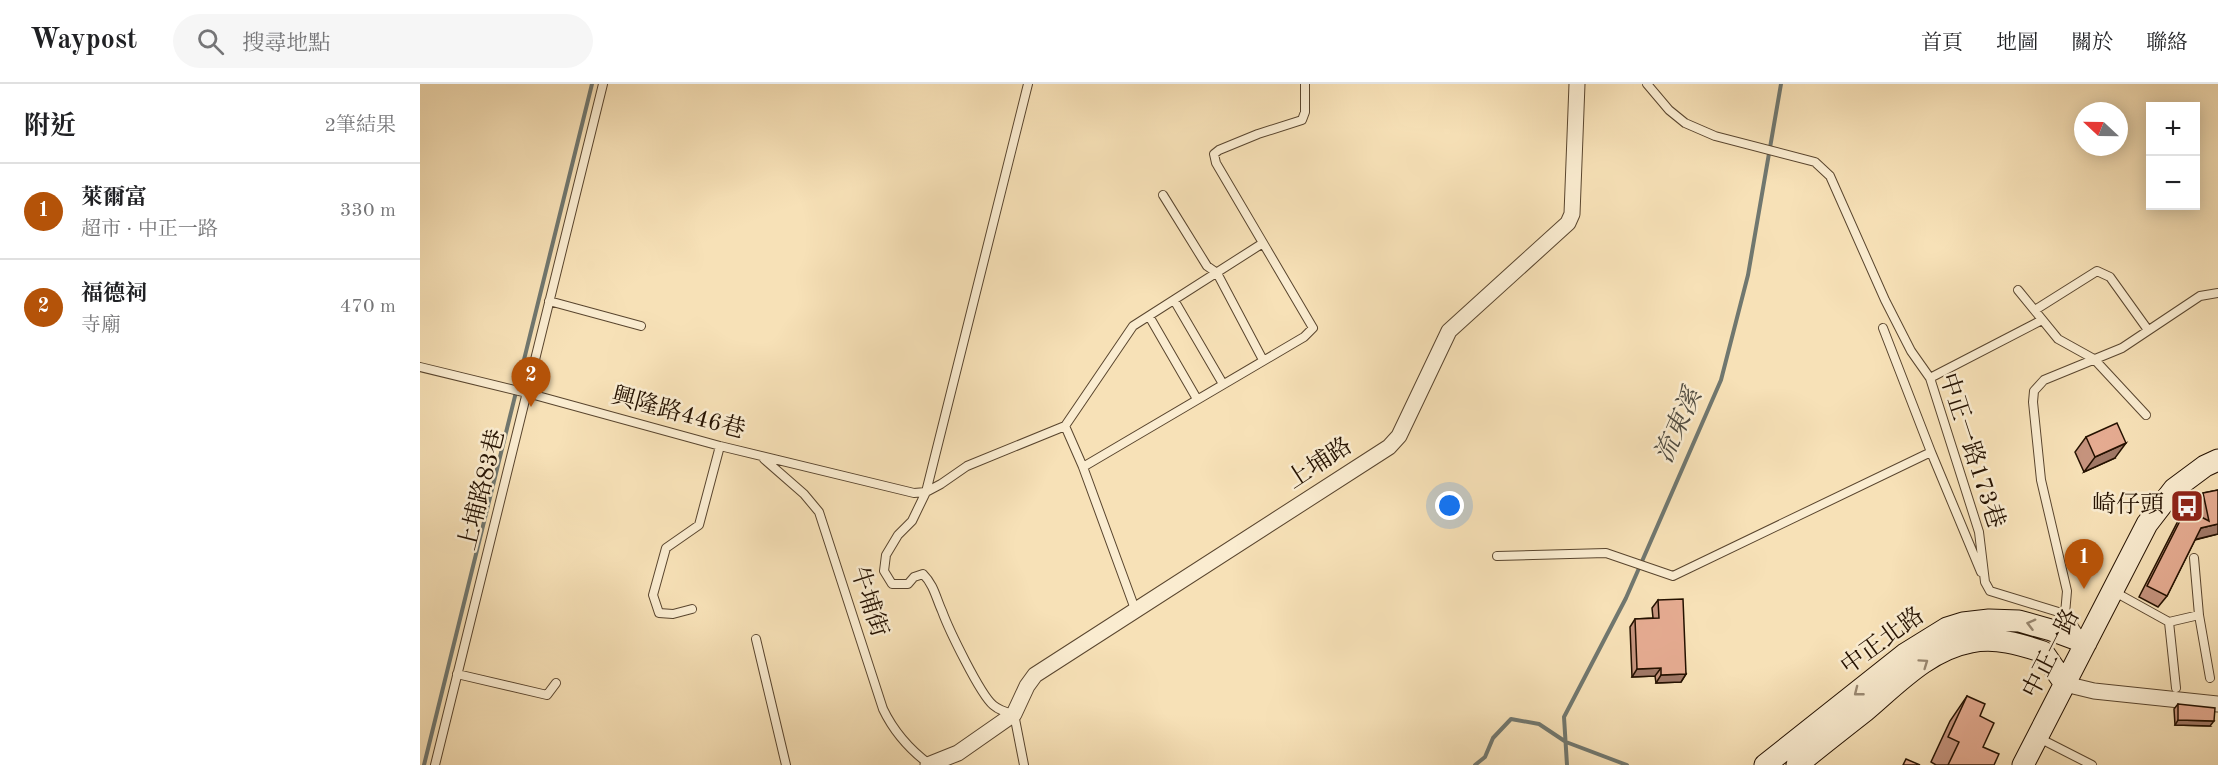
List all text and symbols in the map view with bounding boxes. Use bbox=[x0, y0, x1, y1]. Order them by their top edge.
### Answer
search box bbox=[173, 14, 593, 68]
icon: search bbox=[194, 25, 227, 58]
text: Waypost bbox=[30, 27, 137, 55]
text: 搜尋地點 bbox=[242, 33, 330, 55]
text: 首頁 bbox=[1921, 33, 1963, 54]
text: 地圖 bbox=[1996, 33, 2038, 54]
text: 關於 bbox=[2071, 33, 2113, 54]
text: 聯絡 bbox=[2146, 33, 2188, 54]
north arrow bbox=[2074, 102, 2128, 156]
map controls bbox=[2146, 102, 2200, 210]
button: + bbox=[2146, 102, 2200, 156]
text: 附近 bbox=[24, 114, 76, 140]
text: 2筆結果 bbox=[324, 116, 396, 136]
button: − bbox=[2146, 156, 2200, 210]
text: 萊爾富 bbox=[81, 187, 147, 209]
text: 1 bbox=[38, 201, 49, 221]
text: 330 m bbox=[340, 201, 396, 221]
text: 超市 · 中正一路 bbox=[81, 220, 218, 240]
text: 福德祠 bbox=[81, 283, 147, 305]
text: 2 bbox=[38, 297, 49, 317]
text: 470 m bbox=[340, 297, 396, 317]
text: 寺廟 bbox=[81, 316, 121, 336]
pin: 2 bbox=[512, 358, 550, 407]
street label: 中正一路173巷 bbox=[1935, 369, 2010, 532]
street label: 興隆路446巷 bbox=[608, 382, 748, 443]
water label: 流東溪 bbox=[1649, 382, 1708, 467]
street label: 上埔路83巷 bbox=[453, 426, 510, 553]
street label: 上埔路 bbox=[1282, 432, 1357, 494]
bus stop icon: 崎仔頭 bbox=[2169, 488, 2205, 524]
your location bbox=[1435, 491, 1464, 520]
place label: 崎仔頭 bbox=[2092, 491, 2164, 518]
pin: 1 bbox=[2064, 540, 2104, 589]
street label: 牛埔街 bbox=[845, 563, 893, 640]
street label: 中正北路 bbox=[1835, 602, 1929, 680]
street label: 中正一路 bbox=[2017, 604, 2084, 702]
one-way arrow bbox=[2026, 619, 2036, 632]
one-way arrow bbox=[1917, 659, 1928, 670]
one-way arrow bbox=[1854, 684, 1865, 695]

